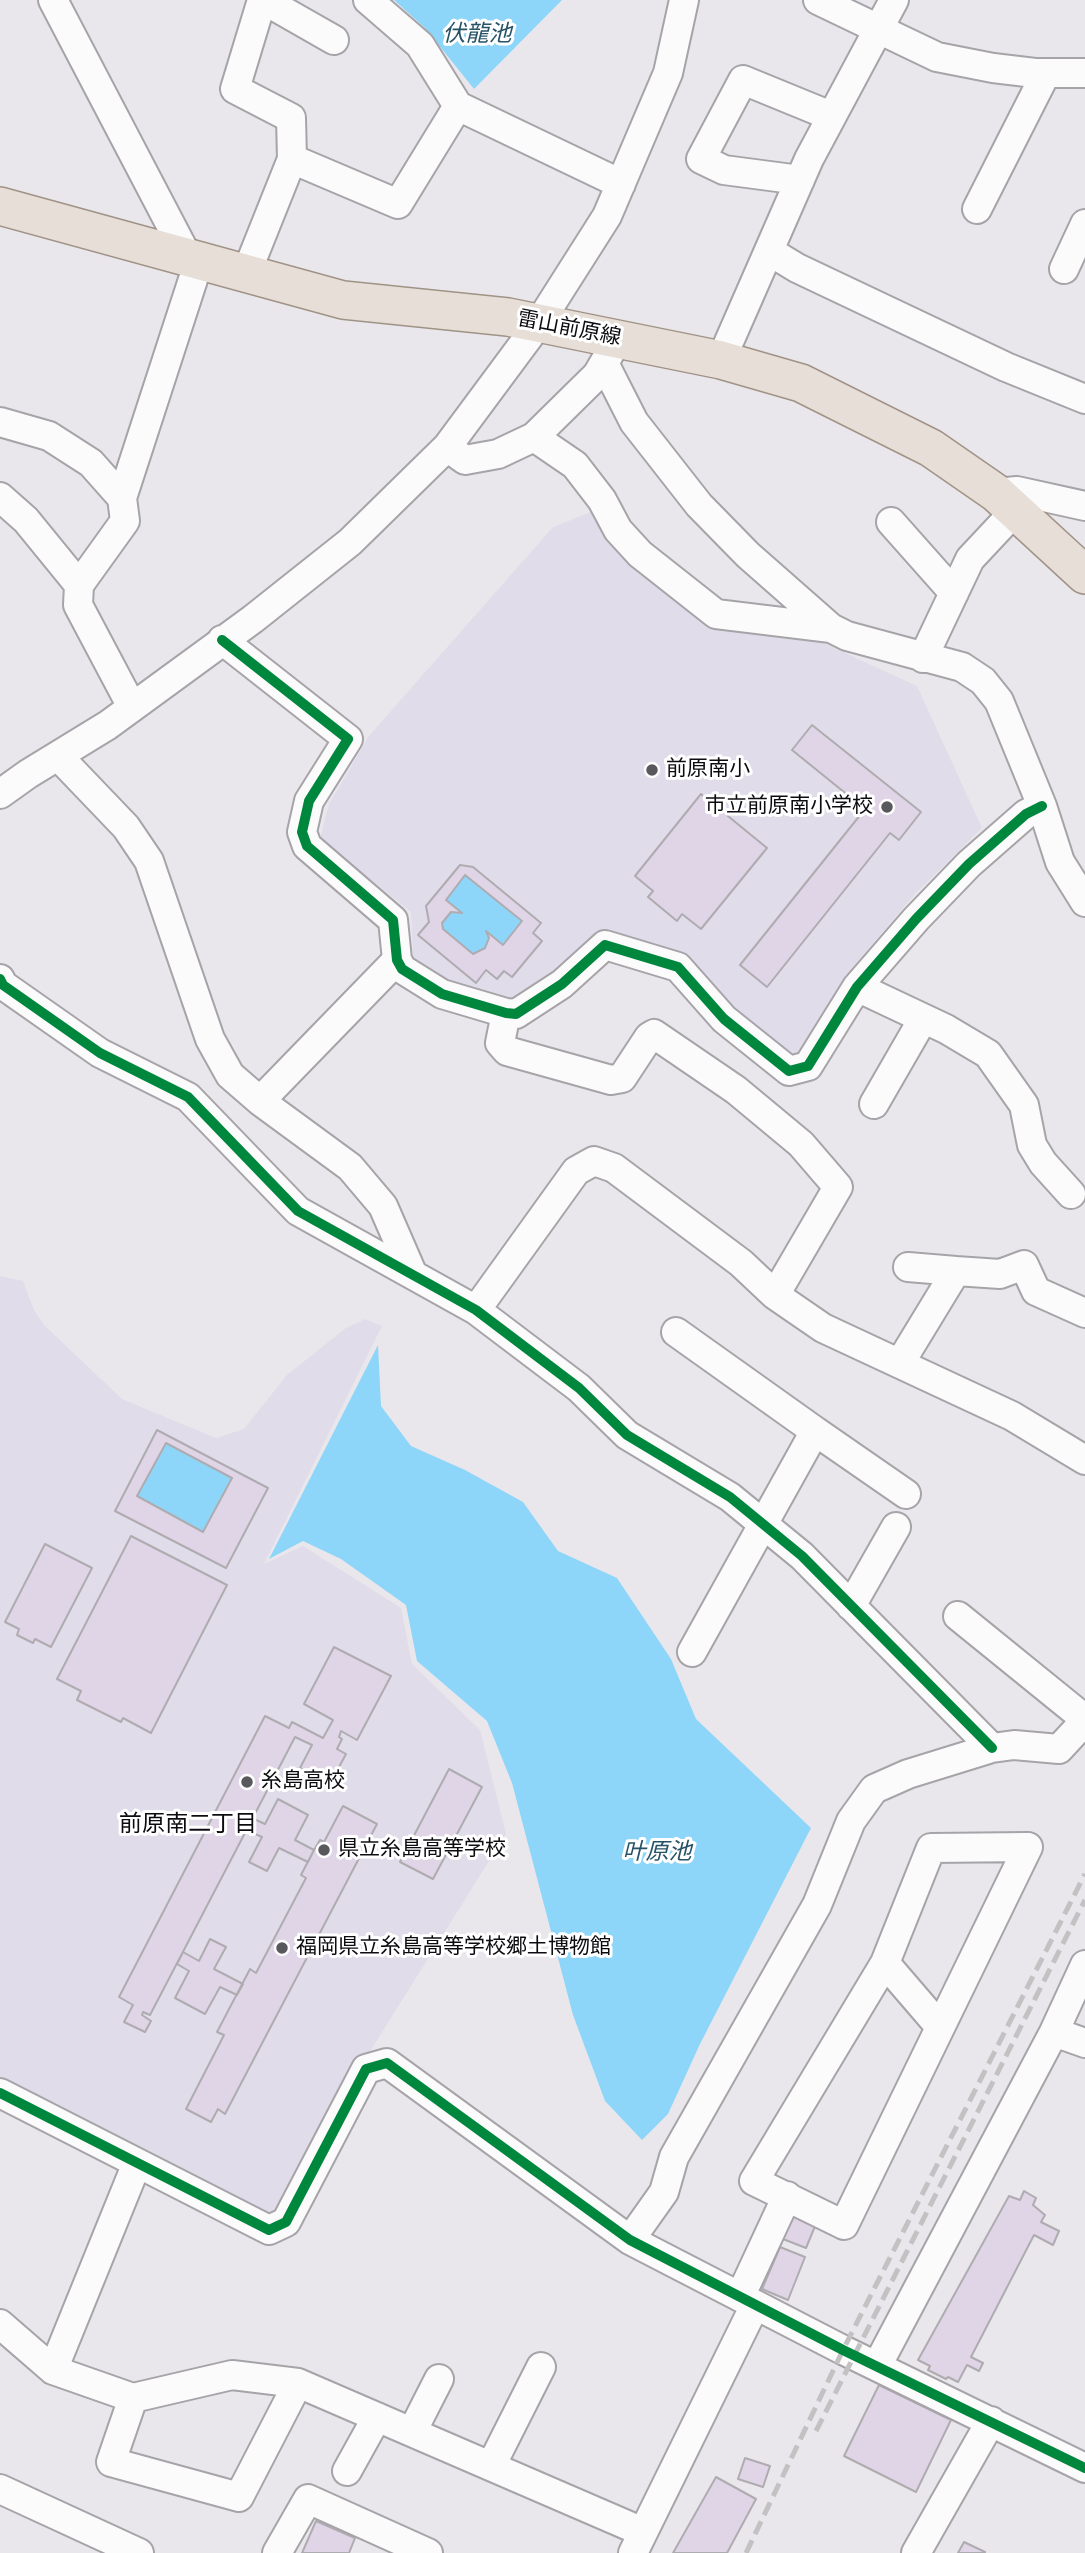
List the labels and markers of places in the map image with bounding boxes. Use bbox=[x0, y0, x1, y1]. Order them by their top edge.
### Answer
place label: 前原南小 bbox=[666, 757, 750, 783]
marker: 前原南小 bbox=[644, 762, 660, 778]
place label: 市立前原南小学校 bbox=[705, 794, 873, 820]
marker: 市立前原南小学校 bbox=[879, 799, 895, 815]
place label: 糸島高校 bbox=[261, 1769, 345, 1795]
marker: 糸島高校 bbox=[239, 1774, 255, 1790]
place label: 県立糸島高等学校 bbox=[338, 1837, 506, 1863]
marker: 県立糸島高等学校 bbox=[316, 1842, 332, 1858]
place label: 福岡県立糸島高等学校郷土博物館 bbox=[296, 1935, 611, 1961]
marker: 福岡県立糸島高等学校郷土博物館 bbox=[274, 1940, 290, 1956]

